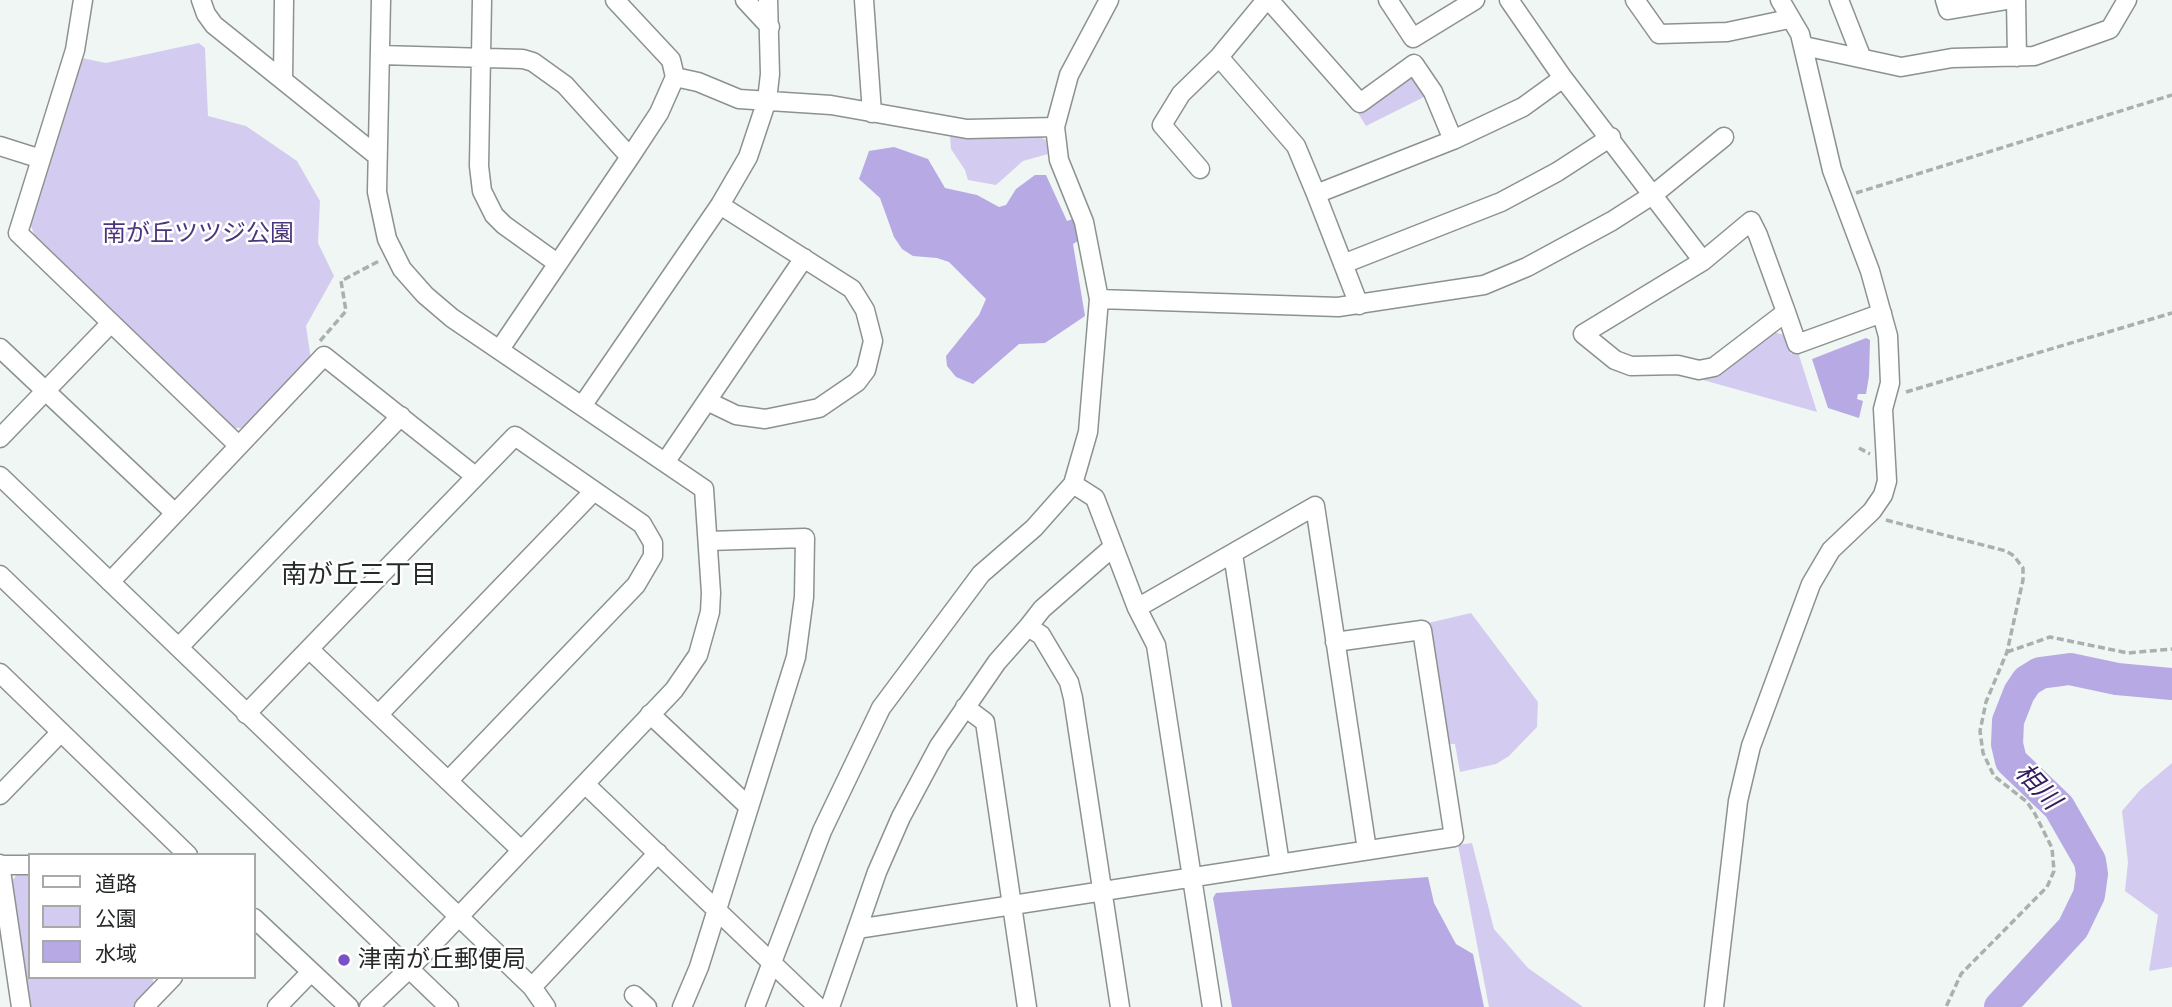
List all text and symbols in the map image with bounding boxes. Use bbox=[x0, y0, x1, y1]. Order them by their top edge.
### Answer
park label: 南が丘ツツジ公園 bbox=[102, 220, 294, 248]
district label: 南が丘三丁目 bbox=[281, 560, 437, 592]
water label: 相川 bbox=[2008, 757, 2066, 817]
legend bbox=[28, 853, 256, 979]
text: 道路 bbox=[95, 872, 137, 895]
text: 公園 bbox=[95, 907, 137, 930]
text: 水域 bbox=[95, 942, 137, 965]
place label: 津南が丘郵便局 bbox=[358, 946, 526, 974]
marker: 津南が丘郵便局 bbox=[336, 952, 352, 968]

